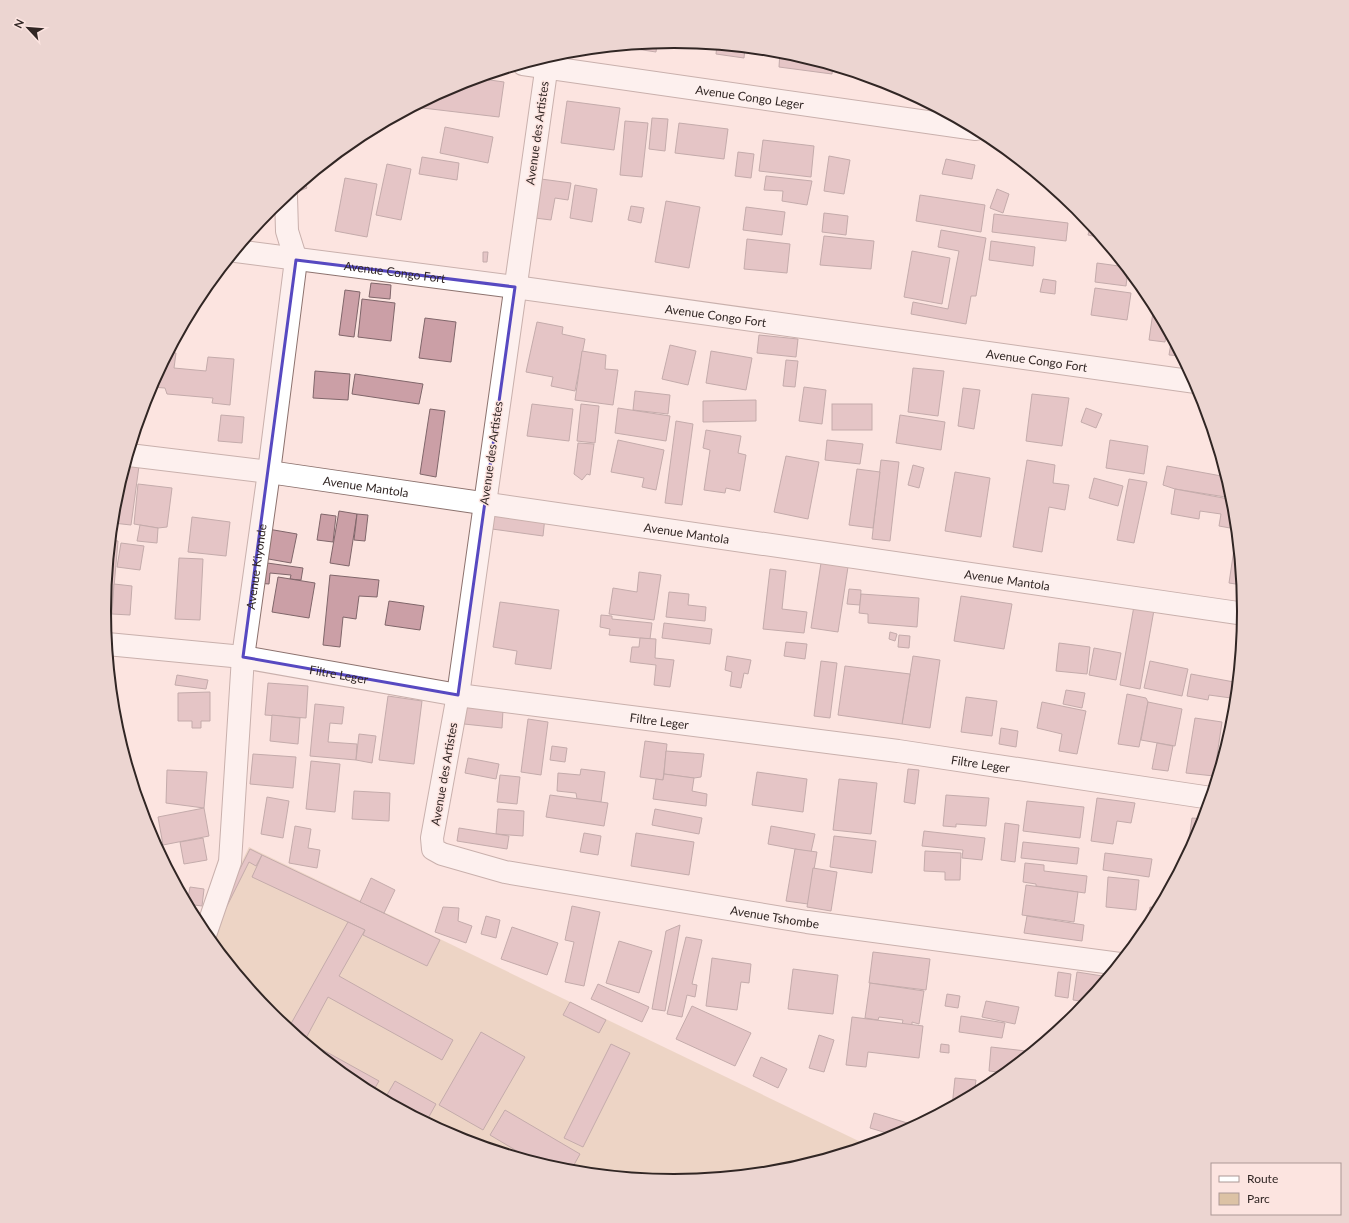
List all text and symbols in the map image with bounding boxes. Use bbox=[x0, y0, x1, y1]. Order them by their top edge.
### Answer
north arrow bbox=[8, 8, 48, 48]
text: N bbox=[11, 17, 26, 30]
street label: Avenue des Artistes bbox=[522, 80, 552, 186]
street label: Avenue Congo Leger bbox=[695, 81, 805, 112]
street label: Avenue Congo Fort bbox=[343, 258, 447, 286]
street label: Avenue Congo Fort bbox=[664, 301, 768, 330]
street label: Avenue Congo Fort bbox=[985, 345, 1089, 374]
street label: Avenue des Artistes bbox=[476, 400, 506, 506]
street label: Avenue Mantola bbox=[322, 472, 410, 500]
street label: Avenue Mantola bbox=[643, 519, 730, 546]
street label: Avenue Kiyonde bbox=[242, 523, 269, 610]
street label: Avenue Mantola bbox=[963, 566, 1051, 593]
street label: Filtre Leger bbox=[308, 661, 370, 687]
street label: Filtre Leger bbox=[629, 709, 690, 732]
street label: Avenue des Artistes bbox=[428, 721, 460, 827]
street label: Filtre Leger bbox=[950, 752, 1012, 775]
street label: Avenue Tshombe bbox=[729, 902, 820, 931]
legend bbox=[1211, 1163, 1341, 1215]
text: Route bbox=[1247, 1171, 1278, 1186]
text: Parc bbox=[1247, 1191, 1270, 1206]

